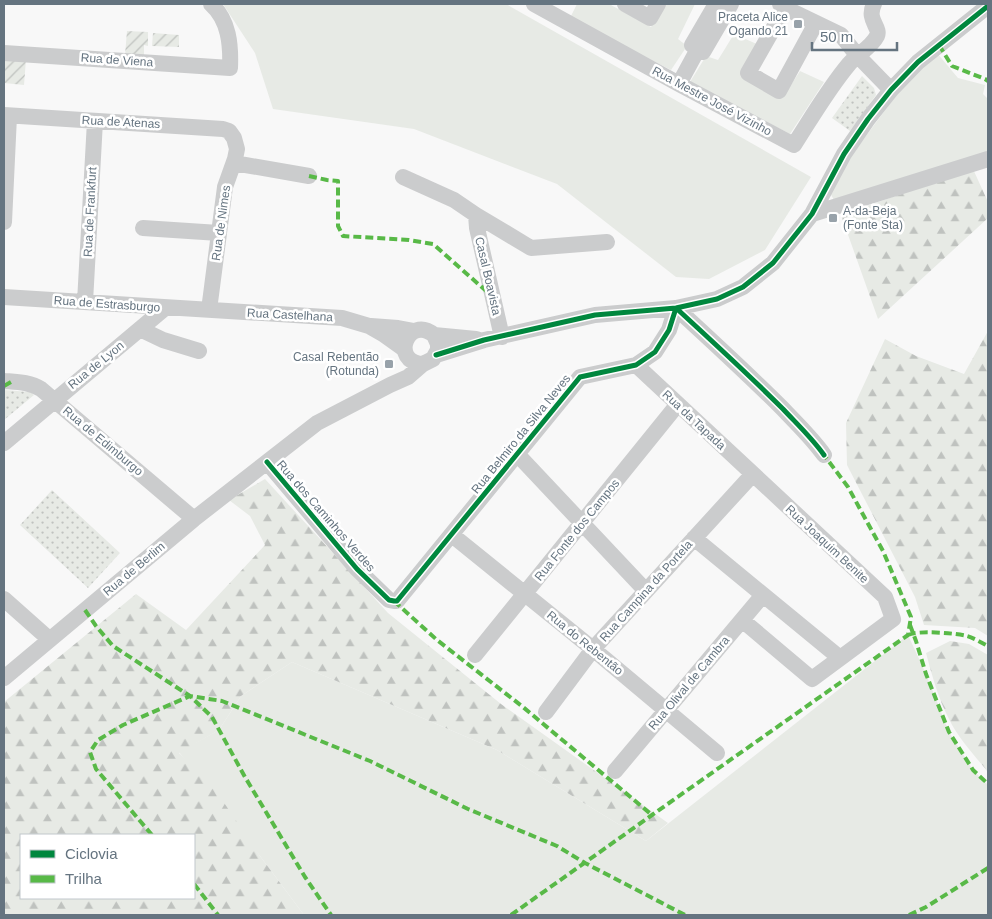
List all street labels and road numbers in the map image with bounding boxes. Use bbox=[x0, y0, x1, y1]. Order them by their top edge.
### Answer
street label: Rua de Viena bbox=[80, 50, 154, 70]
street label: Rua Mestre José Vizinho bbox=[650, 64, 774, 139]
street label: Rua de Atenas bbox=[81, 113, 161, 131]
street label: Rua de Frankfurt bbox=[81, 166, 99, 257]
street label: Rua de Nimes bbox=[209, 184, 233, 262]
street label: Casal Boavista bbox=[472, 235, 504, 317]
street label: Rua de Estrasburgo bbox=[53, 293, 161, 315]
street label: Rua Castelhana bbox=[247, 306, 334, 324]
street label: Rua de Lyon bbox=[65, 338, 127, 392]
street label: Rua Belmiro da Silva Neves bbox=[469, 372, 573, 496]
street label: Rua da Tapada bbox=[660, 387, 729, 453]
street label: Rua de Edimburgo bbox=[60, 403, 146, 479]
street label: Rua dos Caminhos Verdes bbox=[274, 458, 378, 574]
street label: Rua Fonte dos Campos bbox=[532, 476, 622, 584]
street label: Rua Joaquim Benite bbox=[783, 502, 872, 586]
street label: Rua Campina da Portela bbox=[597, 537, 695, 645]
street label: Rua de Berlim bbox=[100, 539, 168, 599]
street label: Rua do Rebentão bbox=[544, 608, 626, 678]
street label: Rua Olival de Cambra bbox=[646, 633, 733, 733]

